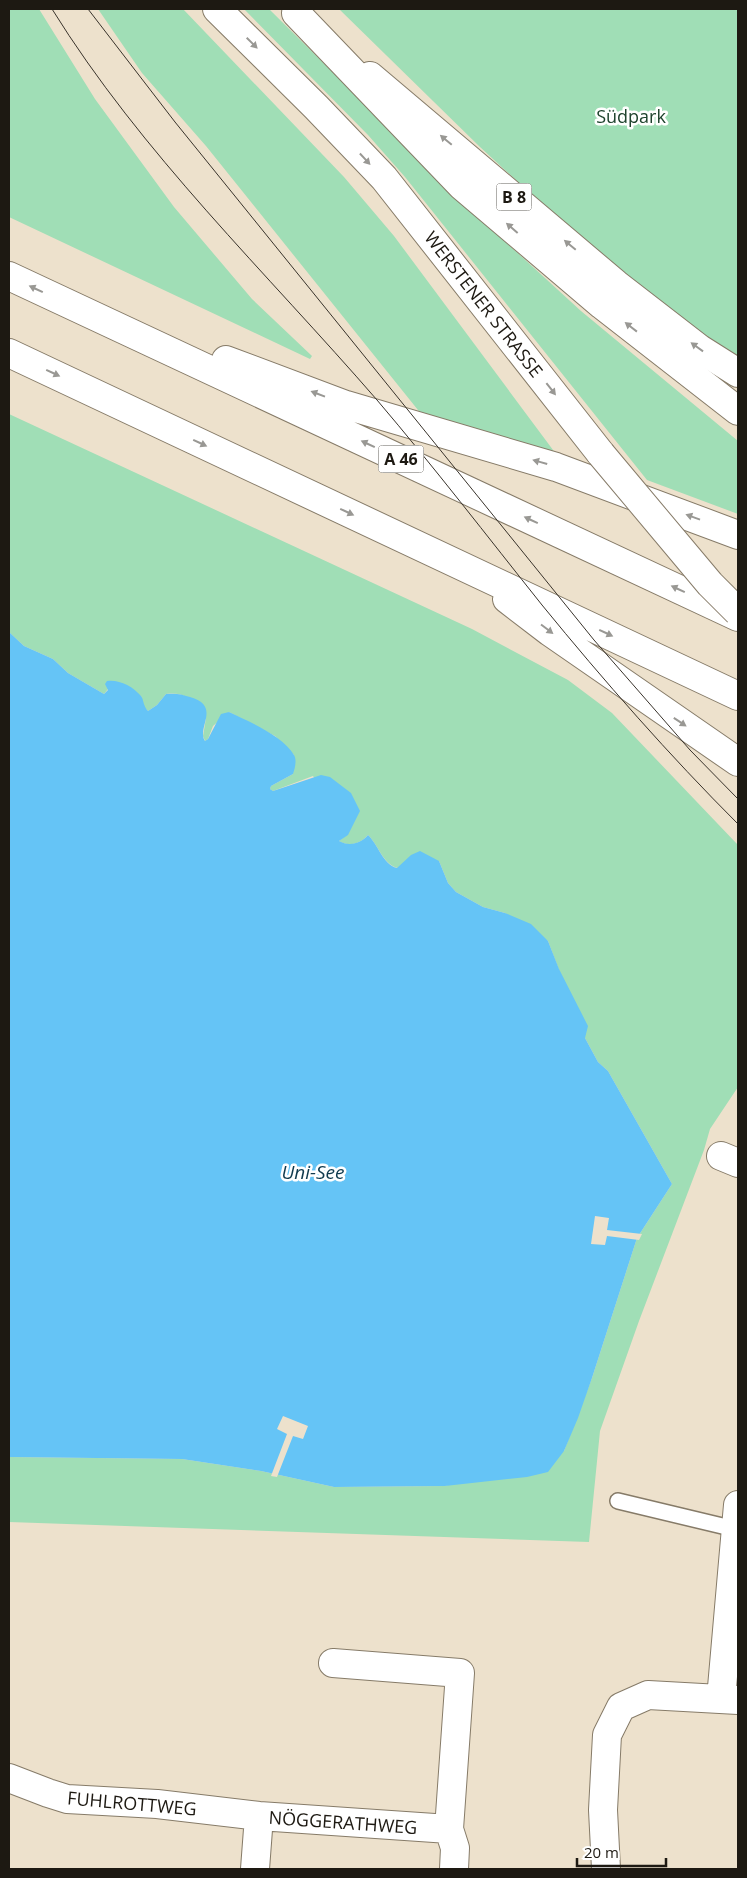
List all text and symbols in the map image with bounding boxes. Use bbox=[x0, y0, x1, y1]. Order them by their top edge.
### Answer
one-way arrow bbox=[245, 37, 257, 49]
park label: Südpark bbox=[596, 104, 666, 128]
one-way arrow bbox=[440, 135, 453, 146]
one-way arrow bbox=[359, 153, 371, 165]
road number: B 8 bbox=[496, 183, 532, 210]
one-way arrow bbox=[506, 223, 518, 234]
street label: WERSTENER STRASSE bbox=[419, 226, 549, 382]
one-way arrow bbox=[564, 240, 577, 251]
one-way arrow bbox=[29, 285, 43, 293]
one-way arrow bbox=[625, 322, 638, 333]
one-way arrow bbox=[690, 342, 704, 352]
one-way arrow bbox=[46, 370, 60, 378]
one-way arrow bbox=[546, 383, 557, 396]
one-way arrow bbox=[310, 390, 325, 397]
one-way arrow bbox=[193, 439, 207, 447]
one-way arrow bbox=[361, 439, 375, 447]
road number: A 46 bbox=[378, 446, 424, 472]
one-way arrow bbox=[532, 458, 547, 466]
one-way arrow bbox=[340, 508, 354, 516]
one-way arrow bbox=[685, 513, 700, 521]
one-way arrow bbox=[524, 516, 538, 524]
one-way arrow bbox=[671, 584, 685, 592]
one-way arrow bbox=[540, 624, 553, 635]
one-way arrow bbox=[599, 630, 613, 638]
one-way arrow bbox=[674, 717, 687, 727]
water label: Uni-See bbox=[281, 1159, 345, 1185]
street label: FUHLROTTWEG bbox=[66, 1785, 198, 1821]
street label: NÖGGERATHWEG bbox=[268, 1805, 418, 1839]
scale bar bbox=[577, 1836, 666, 1868]
text: 20 m bbox=[584, 1842, 619, 1862]

